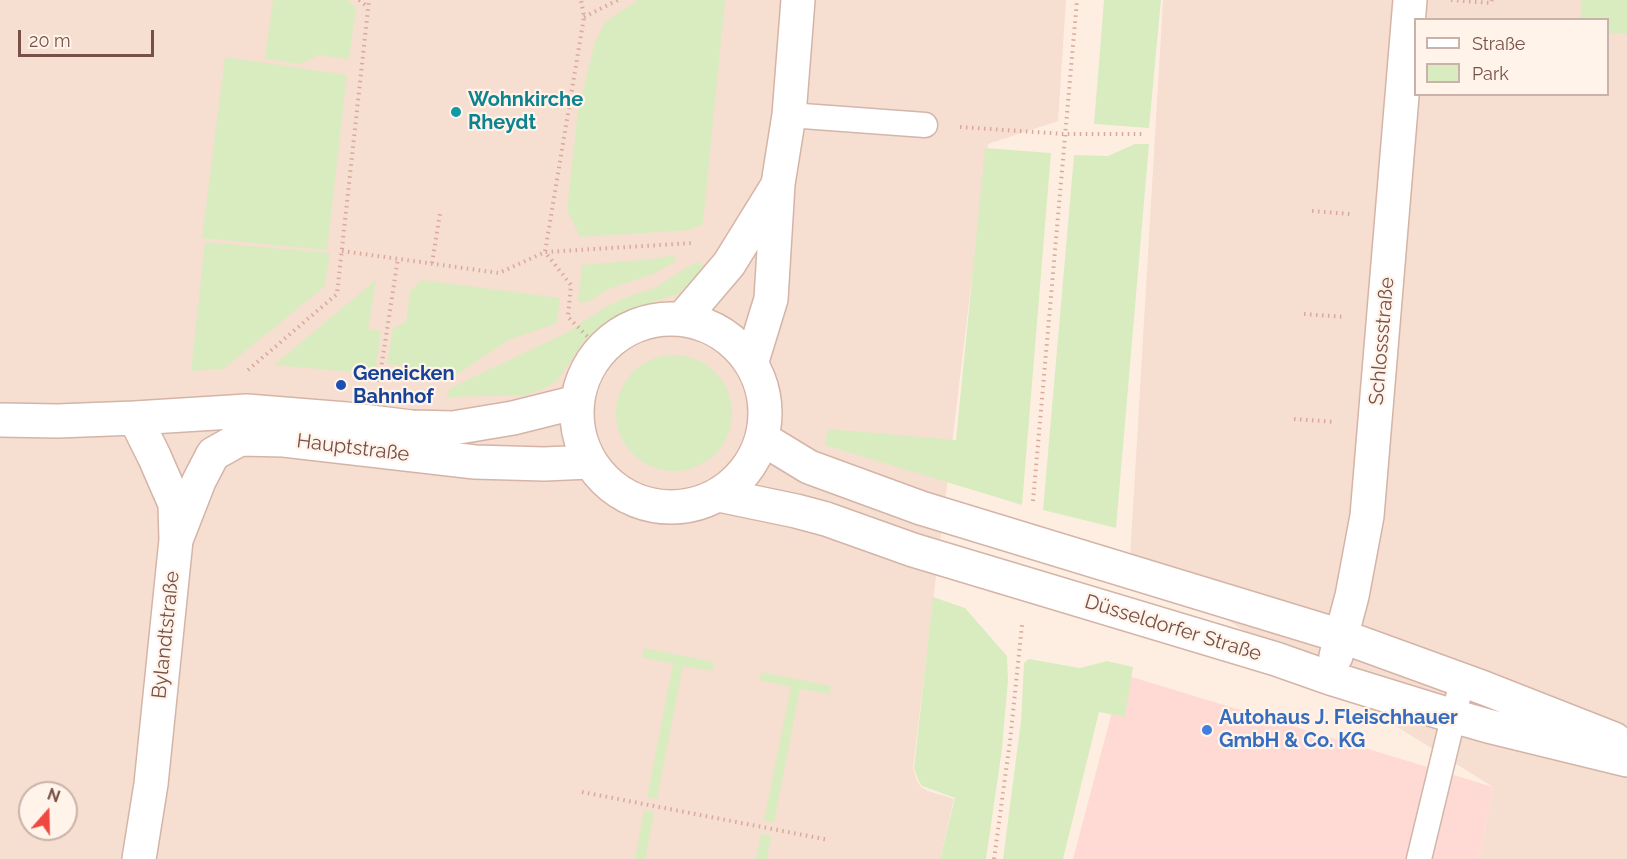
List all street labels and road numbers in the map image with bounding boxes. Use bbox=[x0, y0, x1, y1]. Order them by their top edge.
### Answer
street label: Schlossstraße bbox=[1364, 276, 1400, 406]
street label: Hauptstraße bbox=[295, 429, 411, 467]
street label: Bylandtstraße bbox=[147, 570, 185, 700]
street label: Düsseldorfer Straße bbox=[1082, 590, 1264, 666]

